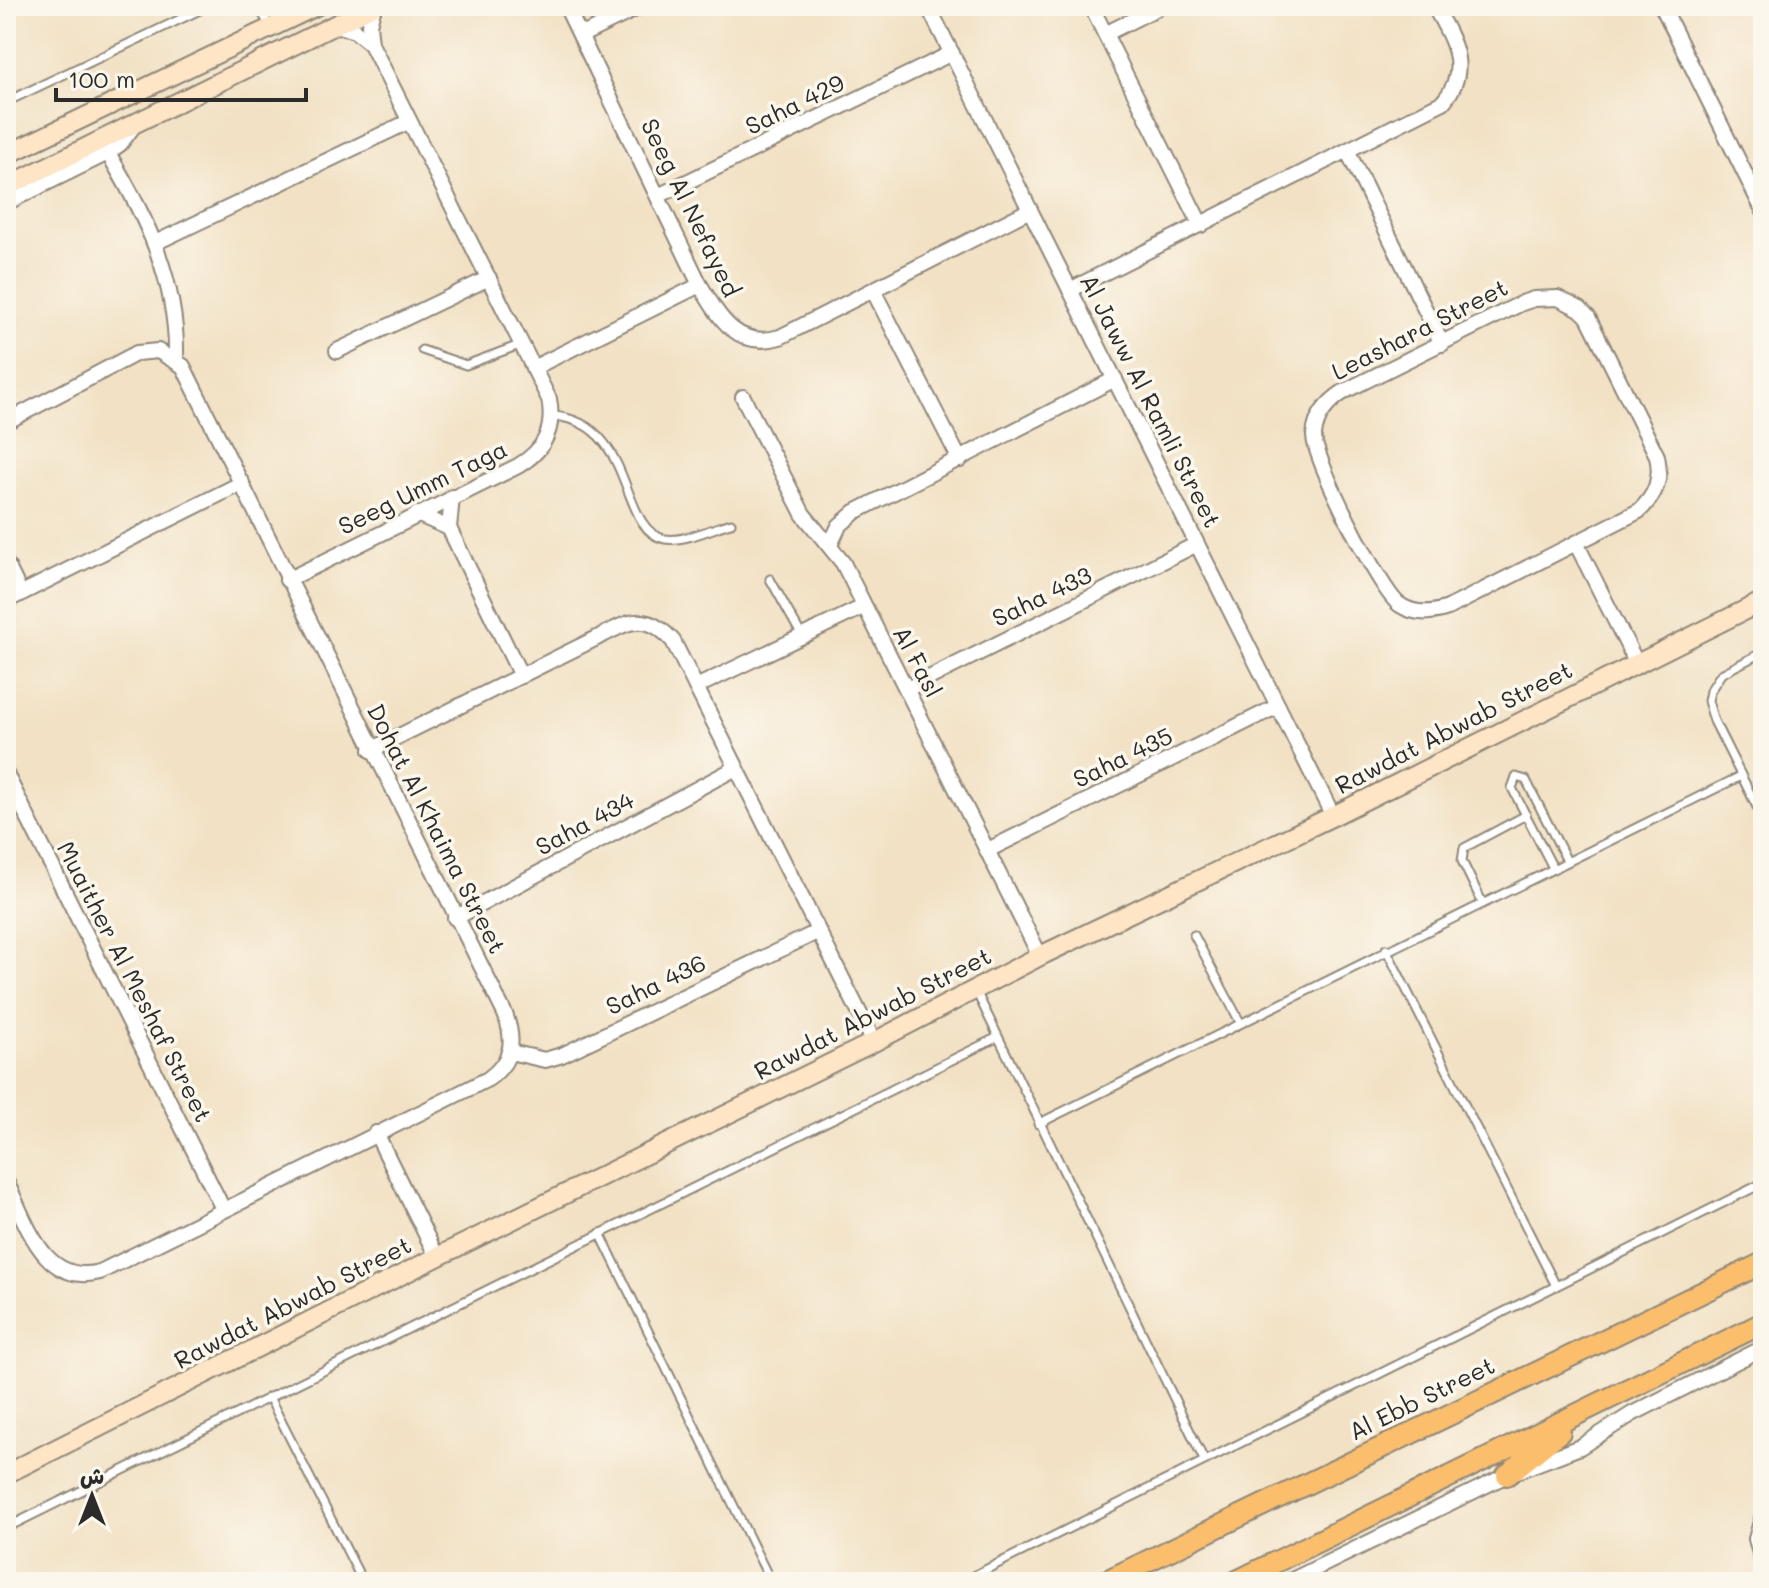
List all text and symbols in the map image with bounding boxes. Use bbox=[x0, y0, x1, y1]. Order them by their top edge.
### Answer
scale bar bbox=[56, 52, 306, 102]
text: 100 m bbox=[68, 63, 135, 94]
street label: Saha 429 bbox=[740, 66, 849, 141]
street label: Seeg Al Nefayed bbox=[635, 113, 748, 302]
street label: Al Jaww Al Ramli Street bbox=[1074, 268, 1229, 532]
street label: Leashara Street bbox=[1326, 271, 1513, 386]
street label: Seeg Umm Taga bbox=[333, 432, 512, 541]
street label: Saha 433 bbox=[987, 558, 1096, 633]
street label: Al Fasl bbox=[887, 620, 950, 702]
street label: Rawdat Abwab Street bbox=[1329, 653, 1577, 800]
street label: Dohat Al Khaima Street bbox=[361, 698, 514, 958]
street label: Saha 435 bbox=[1068, 719, 1177, 794]
street label: Saha 434 bbox=[530, 784, 639, 861]
street label: Muaither Al Meshaf Street bbox=[51, 836, 220, 1127]
street label: Rawdat Abwab Street bbox=[748, 939, 996, 1086]
street label: Saha 436 bbox=[600, 946, 710, 1021]
street label: Rawdat Abwab Street bbox=[168, 1228, 416, 1375]
street label: Al Ebb Street bbox=[1343, 1349, 1499, 1446]
north arrow bbox=[52, 1456, 132, 1536]
text: ش bbox=[80, 1461, 104, 1490]

